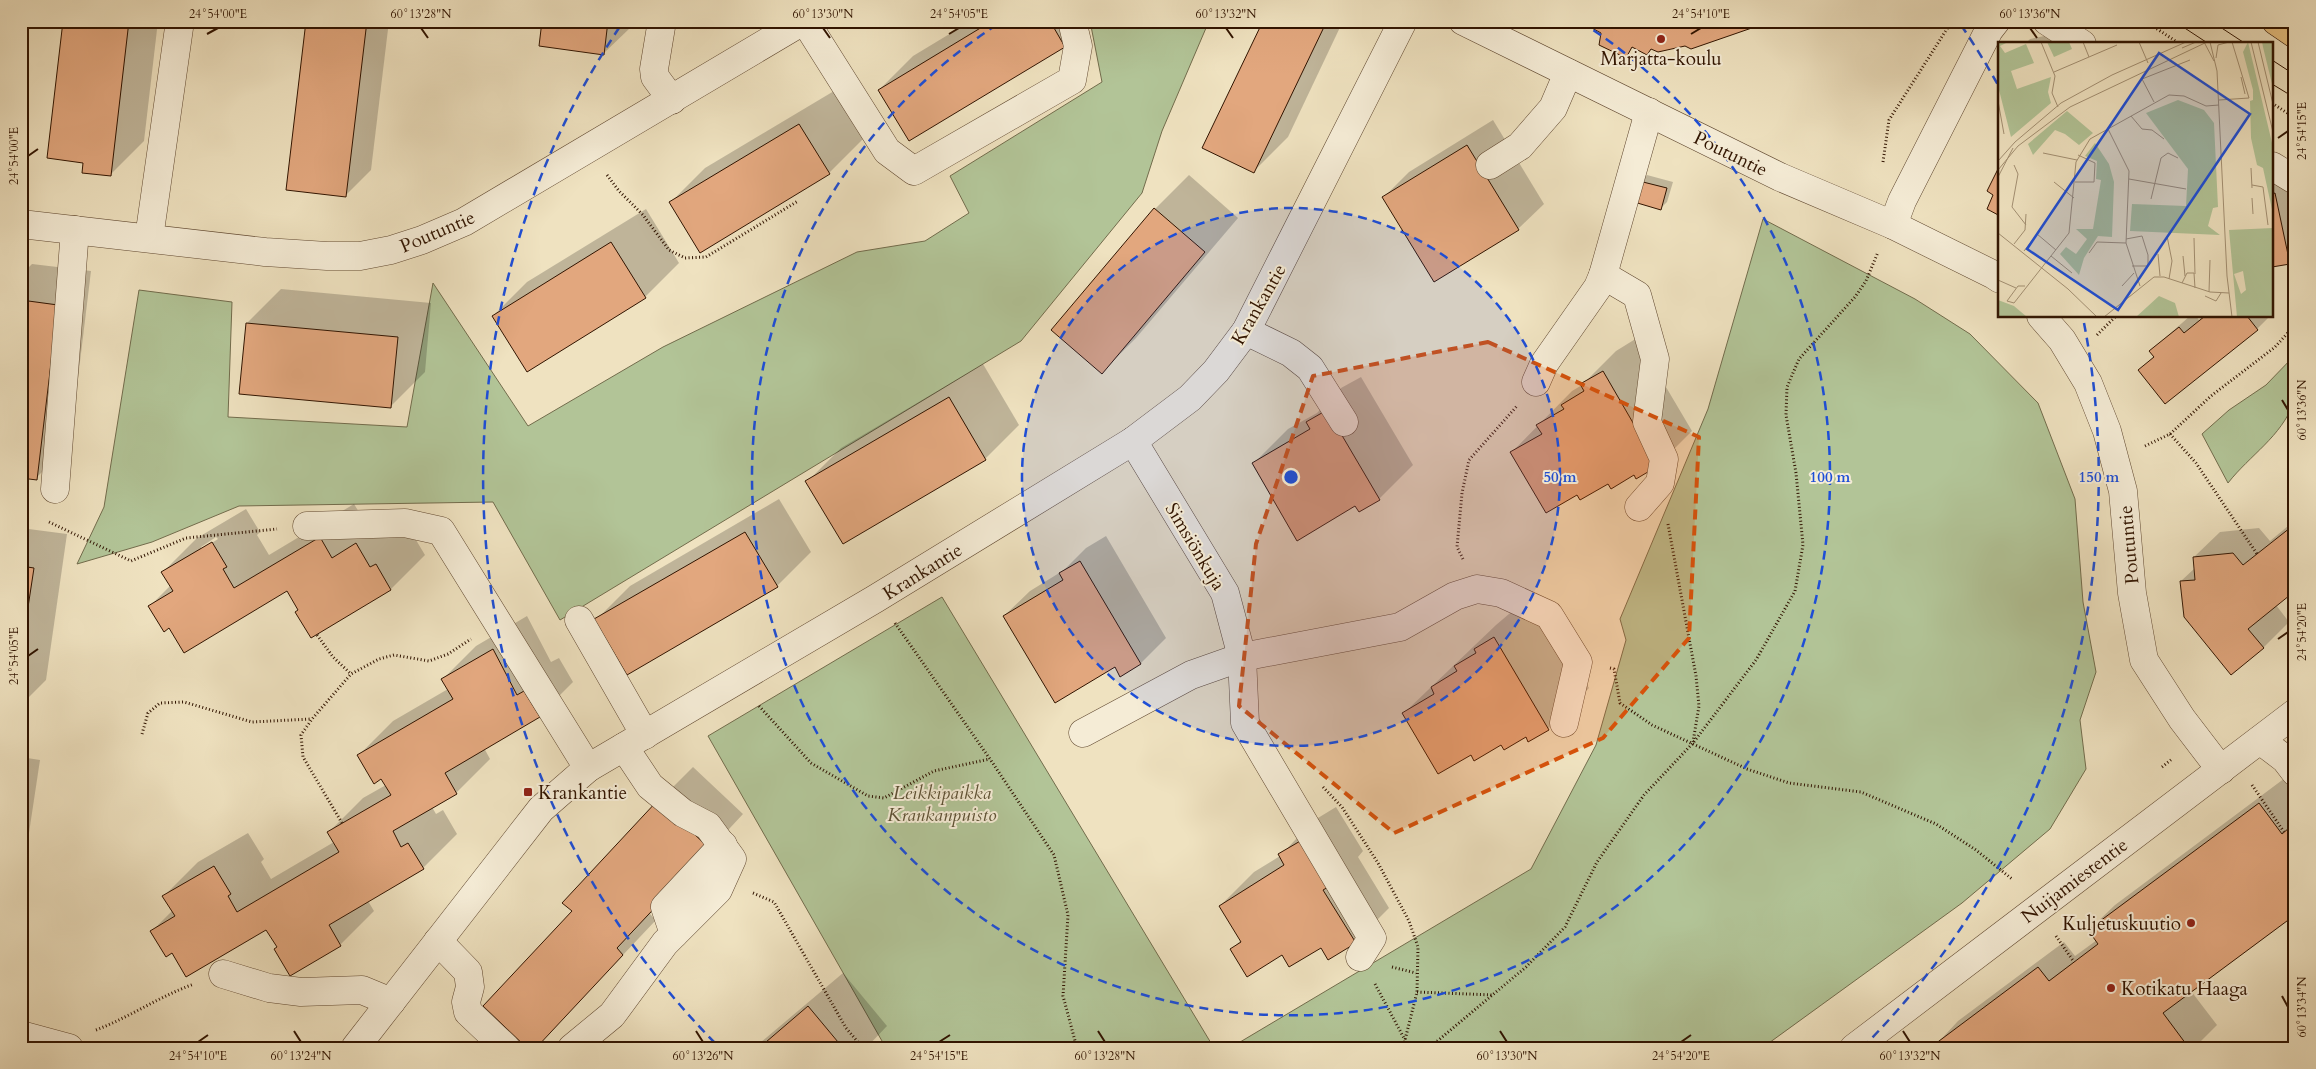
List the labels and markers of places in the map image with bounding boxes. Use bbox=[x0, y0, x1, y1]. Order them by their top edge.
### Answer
marker: Marjatta-koulu bbox=[1655, 33, 1667, 45]
place label: Marjatta-koulu bbox=[1600, 46, 1722, 72]
centre of rings bbox=[1282, 468, 1300, 486]
place label: Krankantie bbox=[538, 780, 627, 806]
marker: Krankantie bbox=[522, 786, 534, 798]
place label: Kuljetuskuutio bbox=[2062, 911, 2181, 937]
marker: Kuljetuskuutio bbox=[2185, 917, 2197, 929]
place label: Kotikatu Haaga bbox=[2121, 976, 2248, 1002]
marker: Kotikatu Haaga bbox=[2105, 982, 2117, 994]

